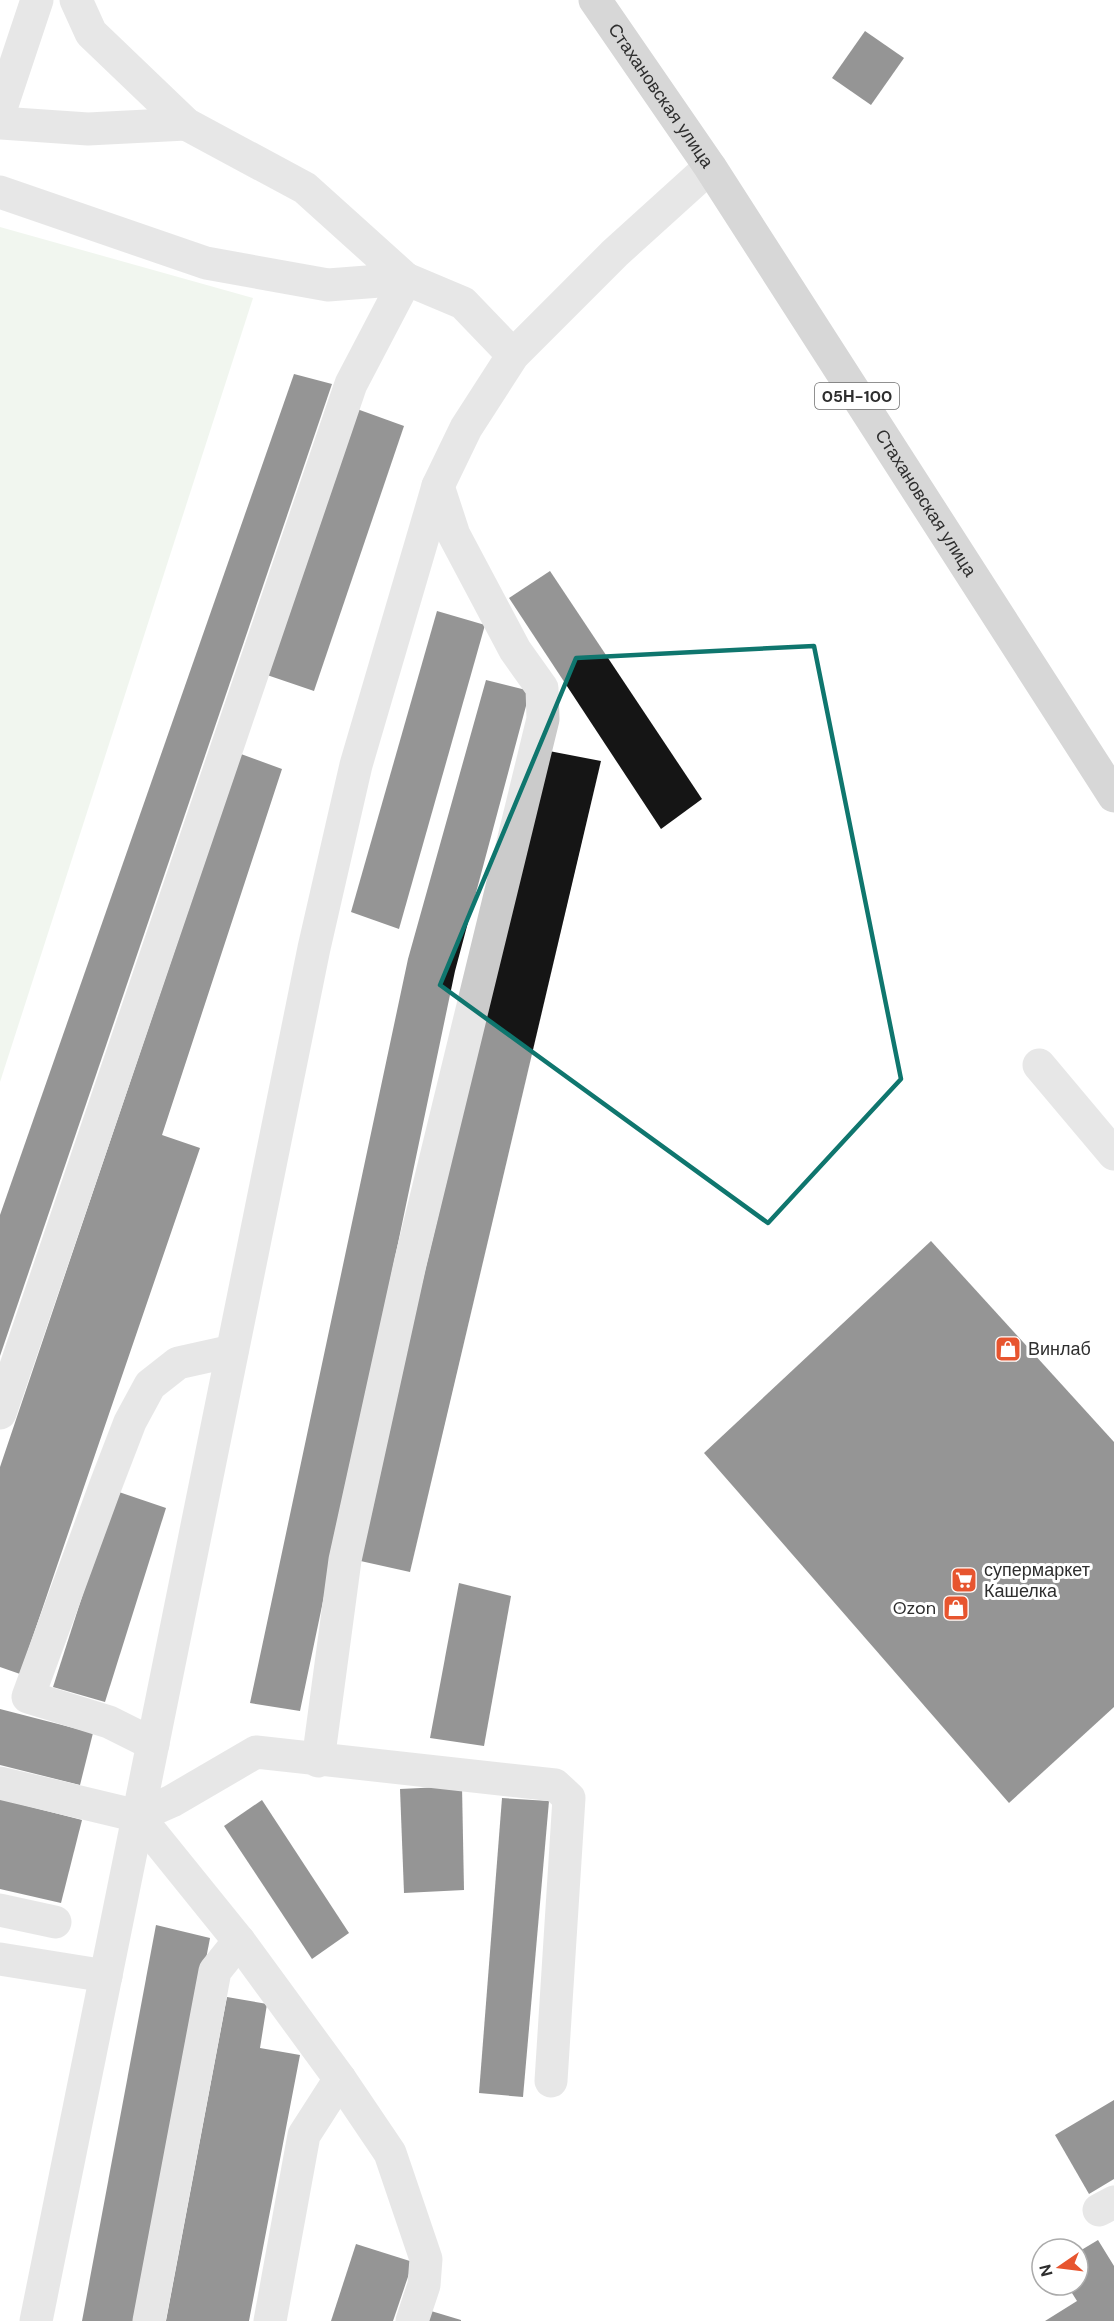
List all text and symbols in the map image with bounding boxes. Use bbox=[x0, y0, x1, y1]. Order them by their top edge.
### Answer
street label: Стахановская улица bbox=[603, 18, 720, 173]
road number: 05Н-100 bbox=[815, 383, 899, 409]
street label: Стахановская улица bbox=[870, 425, 982, 582]
shop icon: Винлаб bbox=[993, 1334, 1023, 1364]
place label: Винлаб bbox=[1028, 1337, 1091, 1361]
place label: супермаркет Кашелка bbox=[984, 1558, 1090, 1603]
supermarket icon: супермаркет Кашелка bbox=[949, 1565, 979, 1595]
shop icon: Ozon bbox=[941, 1593, 971, 1623]
place label: Ozon bbox=[893, 1596, 936, 1620]
north arrow bbox=[1030, 2237, 1090, 2297]
text: N bbox=[1034, 2262, 1058, 2279]

